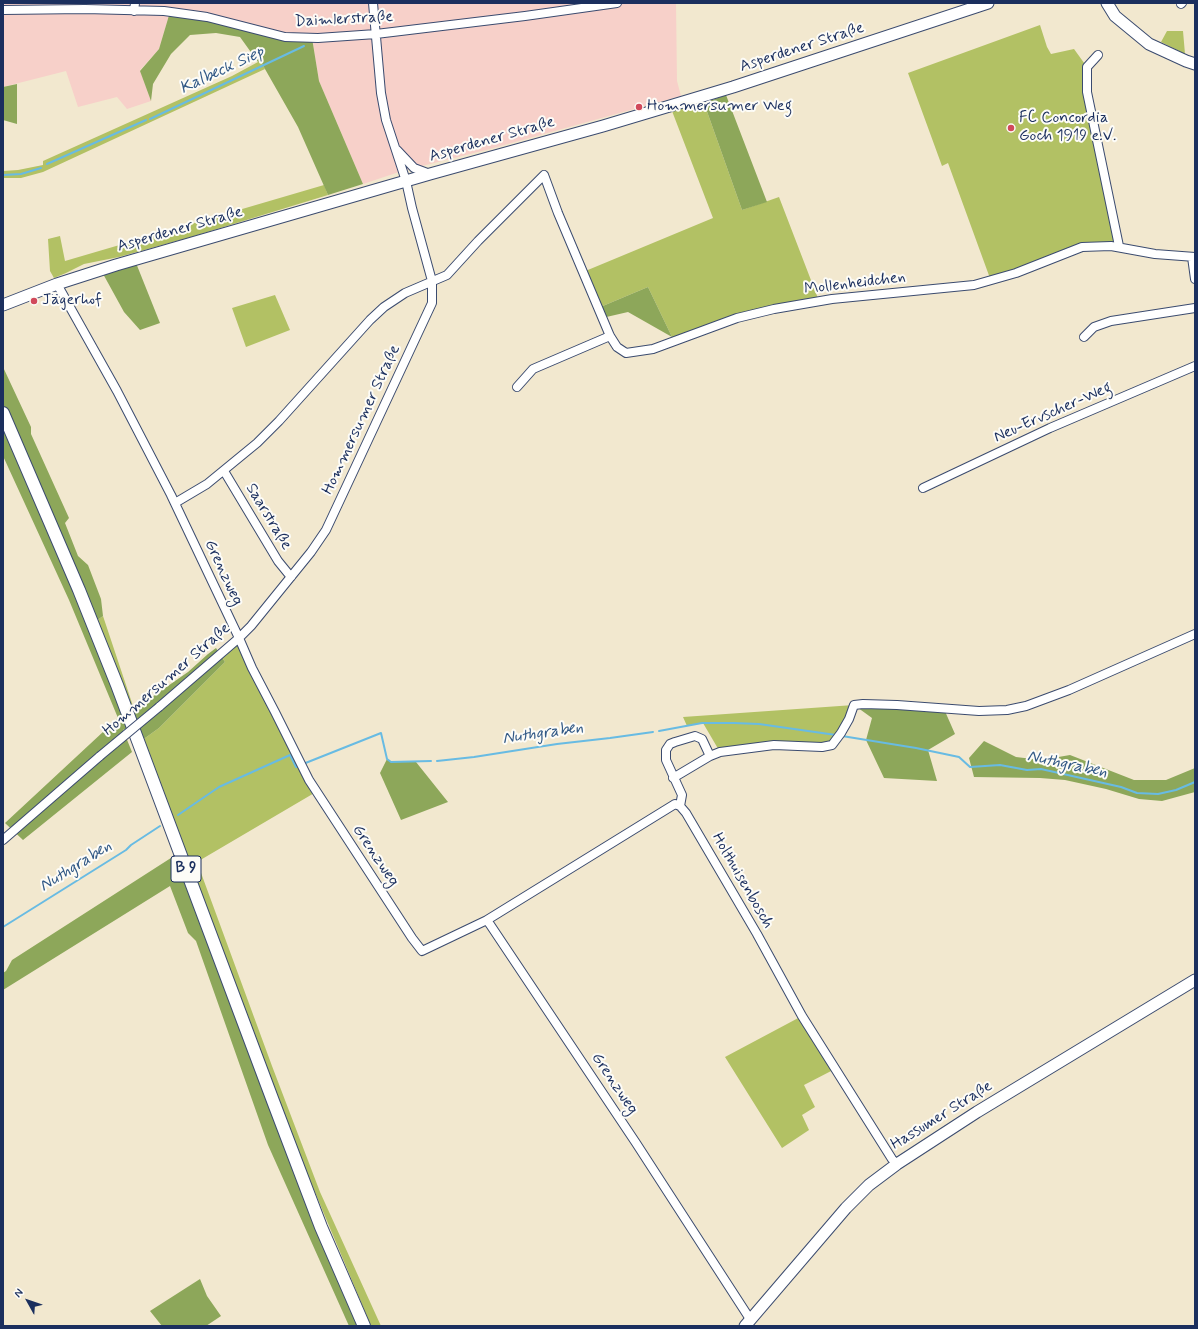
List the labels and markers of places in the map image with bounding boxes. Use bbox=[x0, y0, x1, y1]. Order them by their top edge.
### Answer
place label: Hommersumer Weg bbox=[647, 97, 792, 117]
marker: Hommersumer Weg bbox=[634, 102, 644, 112]
place label: FC Concordia Goch 1919 e.V. bbox=[1019, 109, 1116, 147]
marker: FC Concordia Goch 1919 e.V. bbox=[1006, 123, 1016, 133]
place label: Jägerhof bbox=[42, 291, 102, 311]
marker: Jägerhof bbox=[29, 296, 39, 306]

